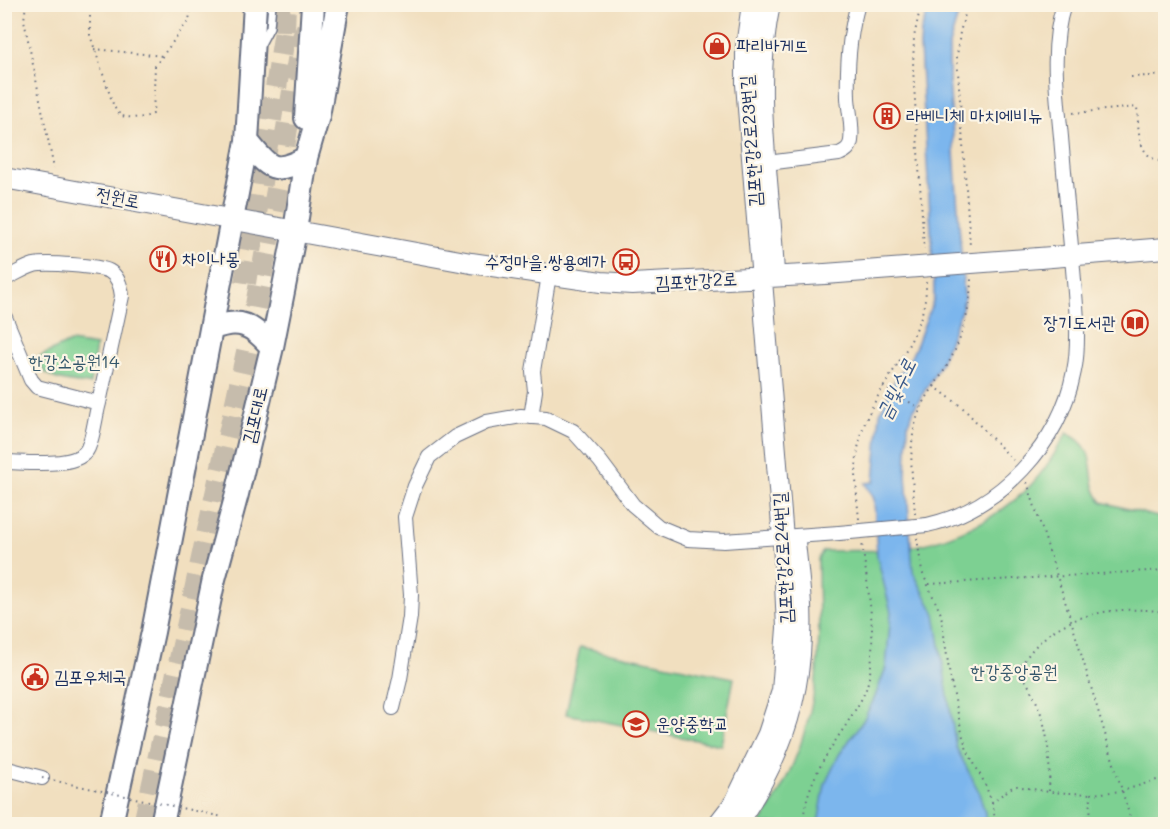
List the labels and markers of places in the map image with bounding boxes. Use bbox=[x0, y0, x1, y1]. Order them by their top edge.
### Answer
shop icon: 파리바게뜨 bbox=[702, 31, 732, 61]
place label: 파리바게뜨 bbox=[736, 33, 808, 57]
building icon: 라베니체 마치에비뉴 bbox=[872, 101, 902, 131]
place label: 라베니체 마치에비뉴 bbox=[906, 103, 1042, 127]
restaurant icon: 차이나몽 bbox=[148, 244, 178, 274]
place label: 차이나몽 bbox=[182, 246, 240, 270]
bus stop icon: 수정마을.쌍용예가 bbox=[611, 247, 641, 277]
place label: 수정마을.쌍용예가 bbox=[485, 249, 607, 273]
library icon: 장기도서관 bbox=[1120, 308, 1150, 338]
place label: 장기도서관 bbox=[1044, 310, 1116, 334]
public building icon: 김포우체국 bbox=[20, 662, 50, 692]
place label: 김포우체국 bbox=[54, 664, 126, 688]
school or university icon: 운양중학교 bbox=[621, 709, 651, 739]
place label: 운양중학교 bbox=[656, 711, 728, 735]

